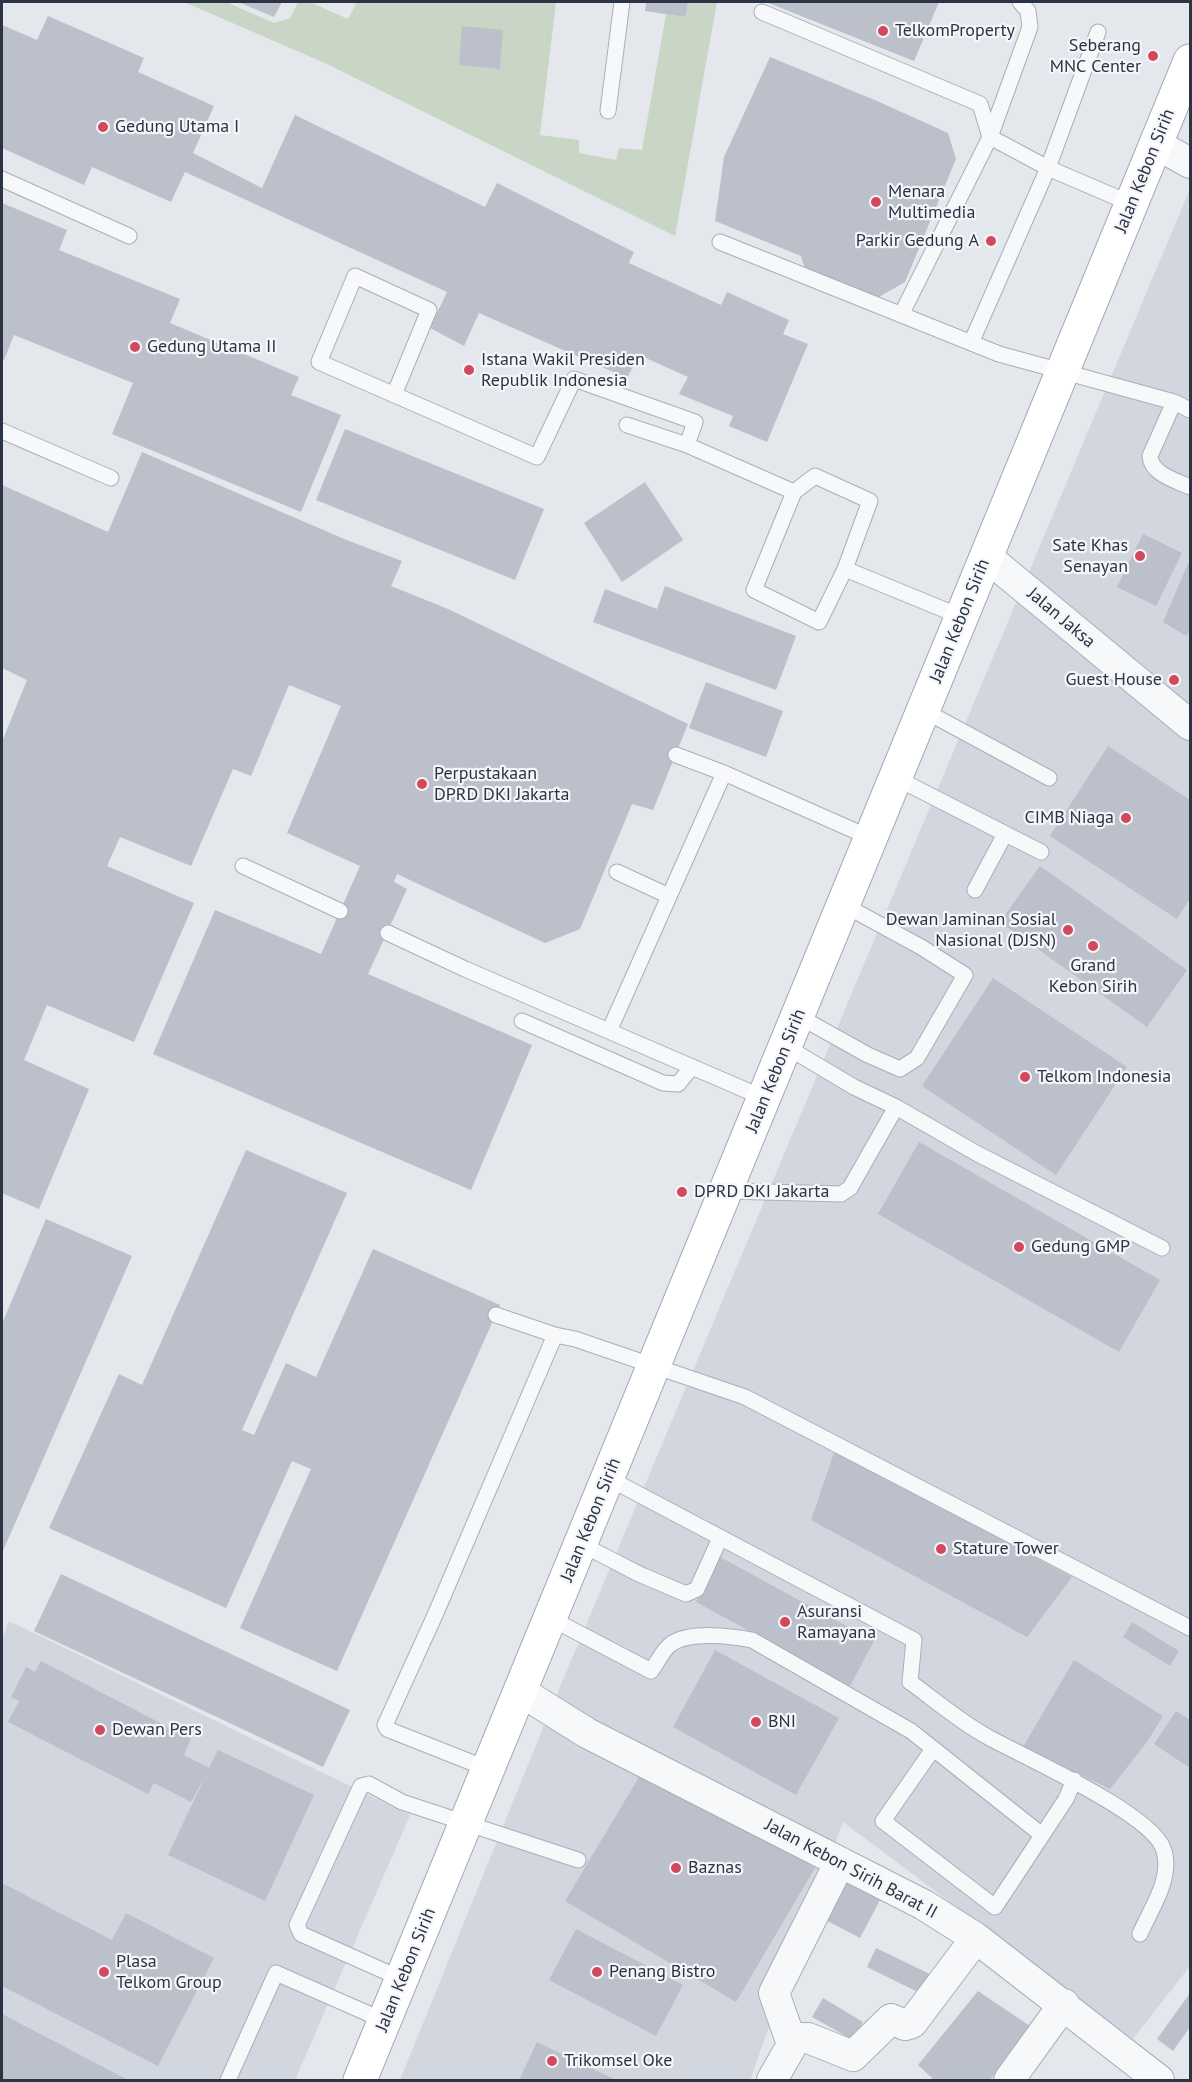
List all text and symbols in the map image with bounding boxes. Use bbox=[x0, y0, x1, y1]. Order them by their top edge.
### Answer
place label: TelkomProperty bbox=[895, 20, 1015, 42]
marker: TelkomProperty bbox=[876, 24, 890, 38]
place label: Seberang MNC Center bbox=[1050, 35, 1141, 78]
marker: Seberang MNC Center bbox=[1146, 49, 1160, 63]
street label: Jalan Kebon Sirih bbox=[1110, 106, 1180, 236]
place label: Gedung Utama I bbox=[115, 116, 239, 138]
marker: Gedung Utama I bbox=[96, 120, 110, 134]
place label: Menara Multimedia bbox=[888, 181, 975, 224]
marker: Menara Multimedia bbox=[869, 195, 883, 209]
place label: Parkir Gedung A bbox=[856, 230, 979, 252]
marker: Parkir Gedung A bbox=[984, 234, 998, 248]
place label: Gedung Utama II bbox=[147, 336, 276, 358]
marker: Gedung Utama II bbox=[128, 340, 142, 354]
place label: Istana Wakil Presiden Republik Indonesia bbox=[481, 349, 645, 392]
marker: Istana Wakil Presiden Republik Indonesia bbox=[462, 363, 476, 377]
place label: Sate Khas Senayan bbox=[1052, 535, 1128, 578]
marker: Sate Khas Senayan bbox=[1133, 549, 1147, 563]
street label: Jalan Kebon Sirih bbox=[925, 556, 995, 686]
street label: Jalan Jaksa bbox=[1023, 583, 1099, 653]
place label: Guest House bbox=[1065, 669, 1162, 691]
marker: Guest House bbox=[1167, 673, 1181, 687]
place label: Perpustakaan DPRD DKI Jakarta bbox=[434, 763, 569, 806]
marker: Perpustakaan DPRD DKI Jakarta bbox=[415, 777, 429, 791]
place label: CIMB Niaga bbox=[1024, 807, 1114, 829]
marker: CIMB Niaga bbox=[1119, 811, 1133, 825]
place label: Dewan Jaminan Sosial Nasional (DJSN) bbox=[886, 909, 1056, 952]
marker: Dewan Jaminan Sosial Nasional (DJSN) bbox=[1061, 923, 1075, 937]
marker: Grand Kebon Sirih bbox=[1086, 939, 1100, 953]
place label: Grand Kebon Sirih bbox=[1049, 955, 1137, 998]
street label: Jalan Kebon Sirih bbox=[741, 1006, 811, 1136]
place label: Telkom Indonesia bbox=[1037, 1066, 1171, 1088]
marker: Telkom Indonesia bbox=[1018, 1070, 1032, 1084]
place label: DPRD DKI Jakarta bbox=[694, 1181, 829, 1203]
marker: DPRD DKI Jakarta bbox=[675, 1185, 689, 1199]
place label: Gedung GMP bbox=[1031, 1236, 1130, 1258]
marker: Gedung GMP bbox=[1012, 1240, 1026, 1254]
street label: Jalan Kebon Sirih bbox=[556, 1455, 626, 1585]
place label: Stature Tower bbox=[953, 1538, 1059, 1560]
marker: Stature Tower bbox=[934, 1542, 948, 1556]
place label: Asuransi Ramayana bbox=[797, 1601, 876, 1644]
marker: Asuransi Ramayana bbox=[778, 1615, 792, 1629]
place label: BNI bbox=[768, 1711, 796, 1733]
marker: BNI bbox=[749, 1715, 763, 1729]
place label: Dewan Pers bbox=[112, 1719, 202, 1741]
marker: Dewan Pers bbox=[93, 1723, 107, 1737]
street label: Jalan Kebon Sirih Barat II bbox=[761, 1814, 941, 1924]
place label: Baznas bbox=[688, 1857, 742, 1879]
marker: Baznas bbox=[669, 1861, 683, 1875]
street label: Jalan Kebon Sirih bbox=[371, 1905, 441, 2035]
place label: Plasa Telkom Group bbox=[116, 1951, 222, 1994]
place label: Penang Bistro bbox=[609, 1961, 715, 1983]
marker: Plasa Telkom Group bbox=[97, 1965, 111, 1979]
marker: Penang Bistro bbox=[590, 1965, 604, 1979]
place label: Trikomsel Oke bbox=[564, 2050, 672, 2072]
marker: Trikomsel Oke bbox=[545, 2054, 559, 2068]

